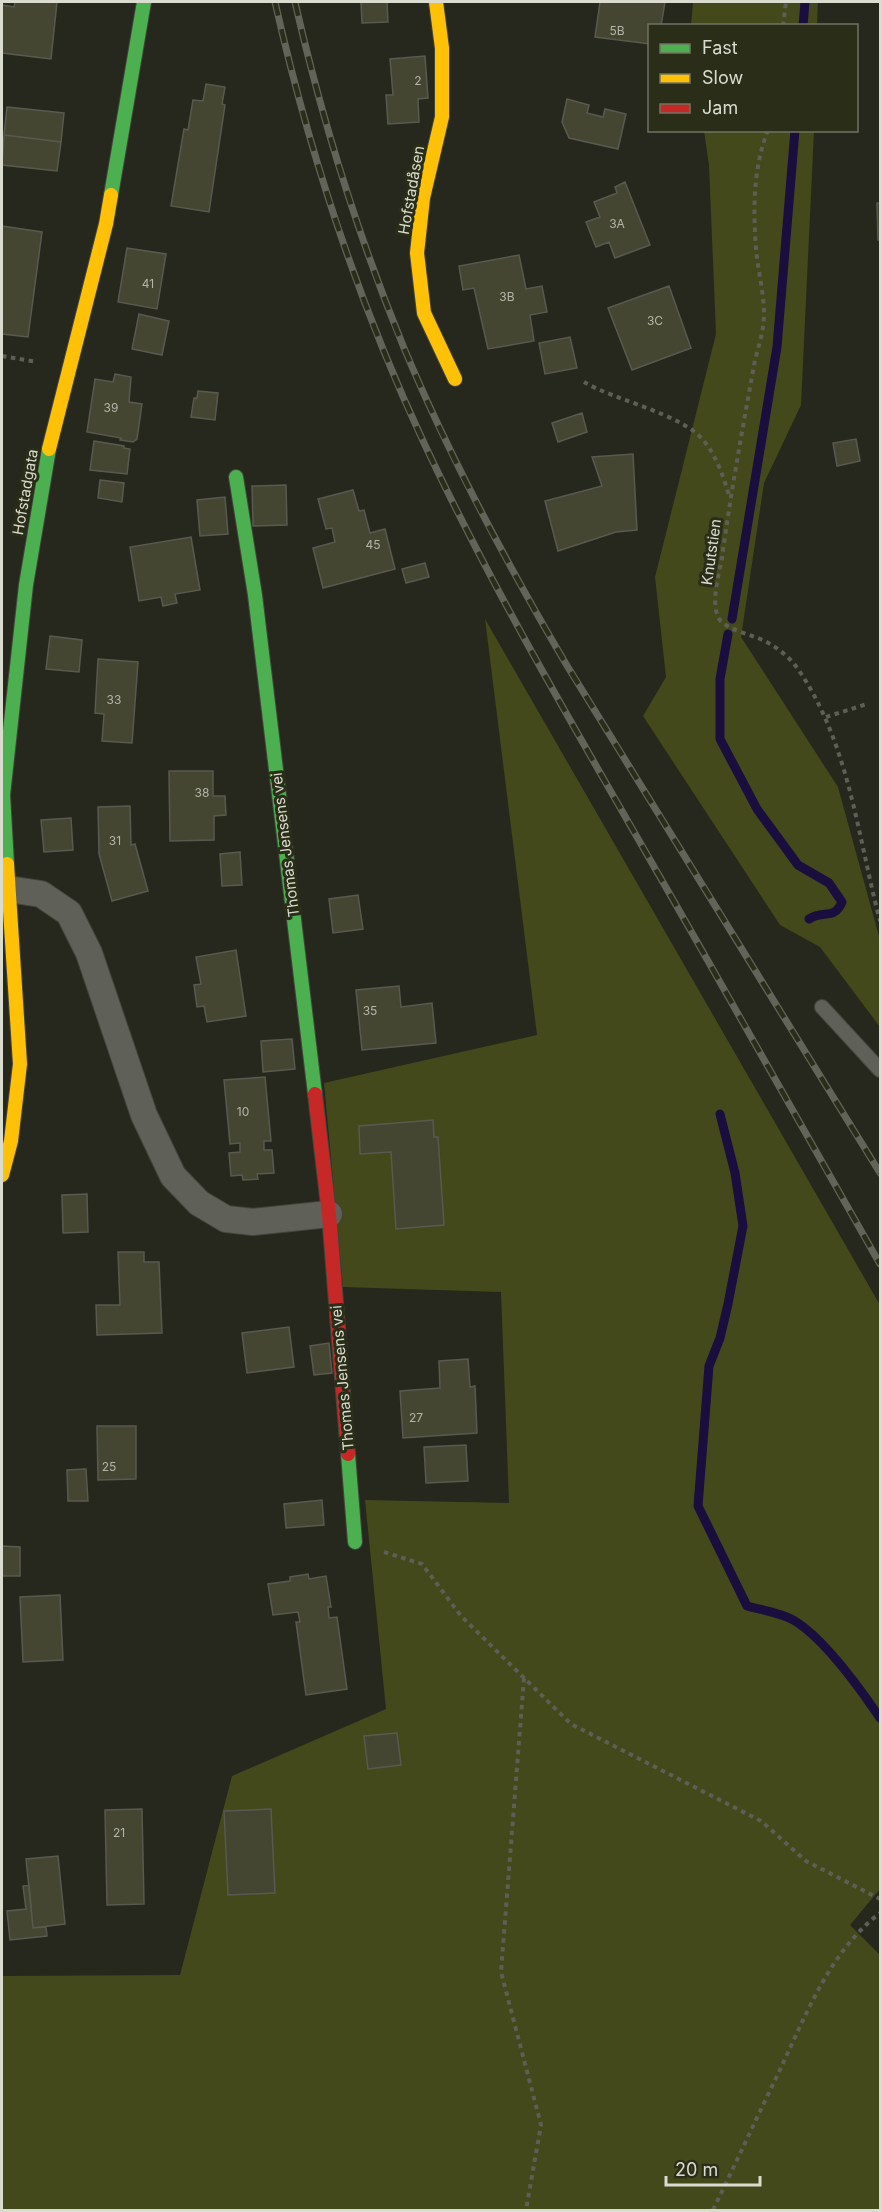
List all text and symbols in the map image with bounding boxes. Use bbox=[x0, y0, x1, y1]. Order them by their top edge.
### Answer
house number: 5B bbox=[609, 23, 625, 38]
legend bbox=[648, 24, 858, 132]
text: Fast bbox=[702, 37, 738, 58]
text: Slow bbox=[702, 67, 743, 88]
house number: 2 bbox=[414, 73, 422, 88]
text: Jam bbox=[702, 97, 738, 118]
street label: Hofstadåsen bbox=[394, 144, 428, 236]
house number: 3A bbox=[609, 216, 625, 231]
house number: 41 bbox=[142, 276, 154, 291]
house number: 3B bbox=[499, 289, 515, 304]
house number: 3C bbox=[647, 313, 663, 328]
house number: 39 bbox=[104, 400, 118, 415]
street label: Hofstadgata bbox=[8, 448, 42, 536]
street label: Knutstien bbox=[697, 518, 725, 586]
house number: 45 bbox=[365, 537, 381, 552]
house number: 33 bbox=[107, 692, 121, 707]
street label: Thomas Jensens vei bbox=[267, 772, 303, 918]
house number: 38 bbox=[195, 785, 209, 800]
house number: 31 bbox=[109, 833, 121, 848]
house number: 35 bbox=[363, 1003, 377, 1018]
house number: 10 bbox=[237, 1104, 249, 1119]
street label: Thomas Jensens vei bbox=[326, 1305, 358, 1451]
house number: 27 bbox=[409, 1410, 423, 1425]
house number: 25 bbox=[102, 1459, 116, 1474]
house number: 21 bbox=[113, 1825, 125, 1840]
scale bar bbox=[666, 2149, 760, 2187]
text: 20 m bbox=[675, 2159, 718, 2180]

